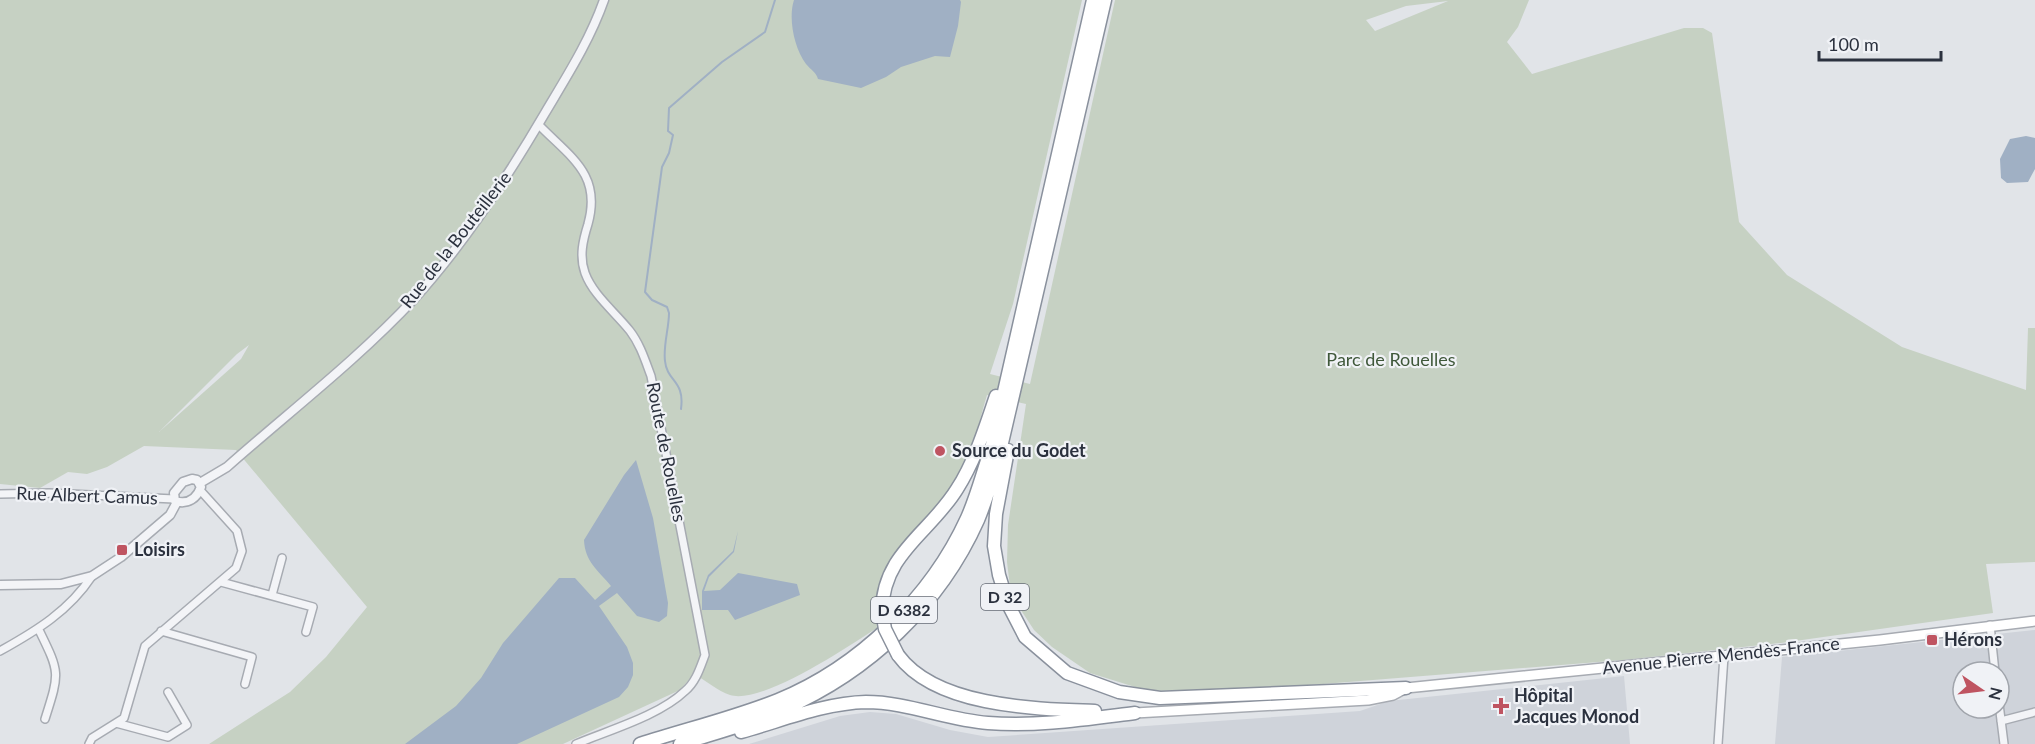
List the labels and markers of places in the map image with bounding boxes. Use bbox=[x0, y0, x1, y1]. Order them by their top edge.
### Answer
place label: Source du Godet bbox=[952, 439, 1086, 461]
marker: Source du Godet bbox=[933, 444, 947, 458]
place label: Loisirs bbox=[134, 538, 185, 560]
marker: Loisirs bbox=[115, 543, 129, 557]
place label: Hérons bbox=[1944, 628, 2002, 650]
marker: Hérons bbox=[1925, 633, 1939, 647]
place label: Hôpital Jacques Monod bbox=[1514, 684, 1639, 727]
marker: Hôpital Jacques Monod bbox=[1492, 697, 1510, 715]

